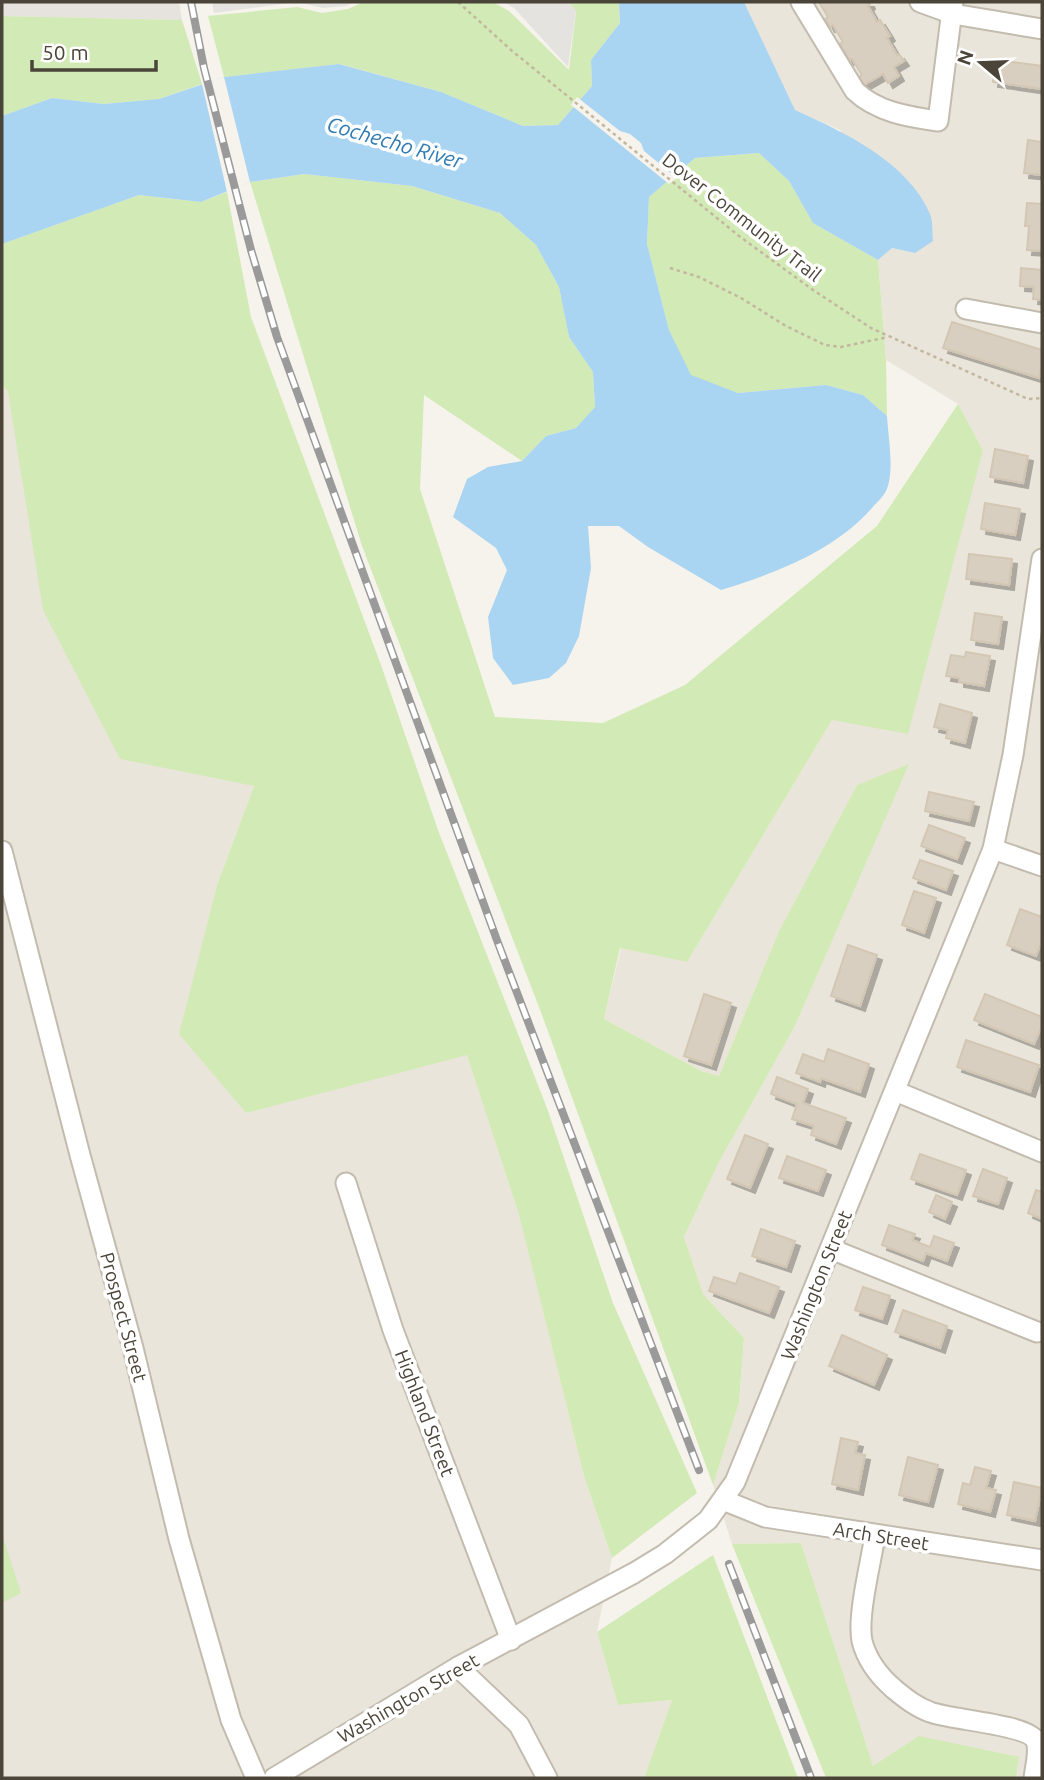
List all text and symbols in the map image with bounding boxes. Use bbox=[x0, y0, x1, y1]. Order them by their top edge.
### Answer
scale bar bbox=[32, 28, 156, 72]
north arrow bbox=[946, 28, 1016, 98]
text: 50 m bbox=[42, 40, 89, 64]
text: N bbox=[952, 47, 978, 68]
water label: Cochecho River bbox=[324, 111, 467, 173]
street label: Dover Community Trail bbox=[658, 148, 826, 286]
street label: Washington Street bbox=[776, 1207, 856, 1363]
street label: Prospect Street bbox=[96, 1250, 152, 1385]
street label: Highland Street bbox=[391, 1347, 459, 1480]
street label: Arch Street bbox=[832, 1518, 931, 1555]
street label: Washington Street bbox=[334, 1648, 483, 1747]

